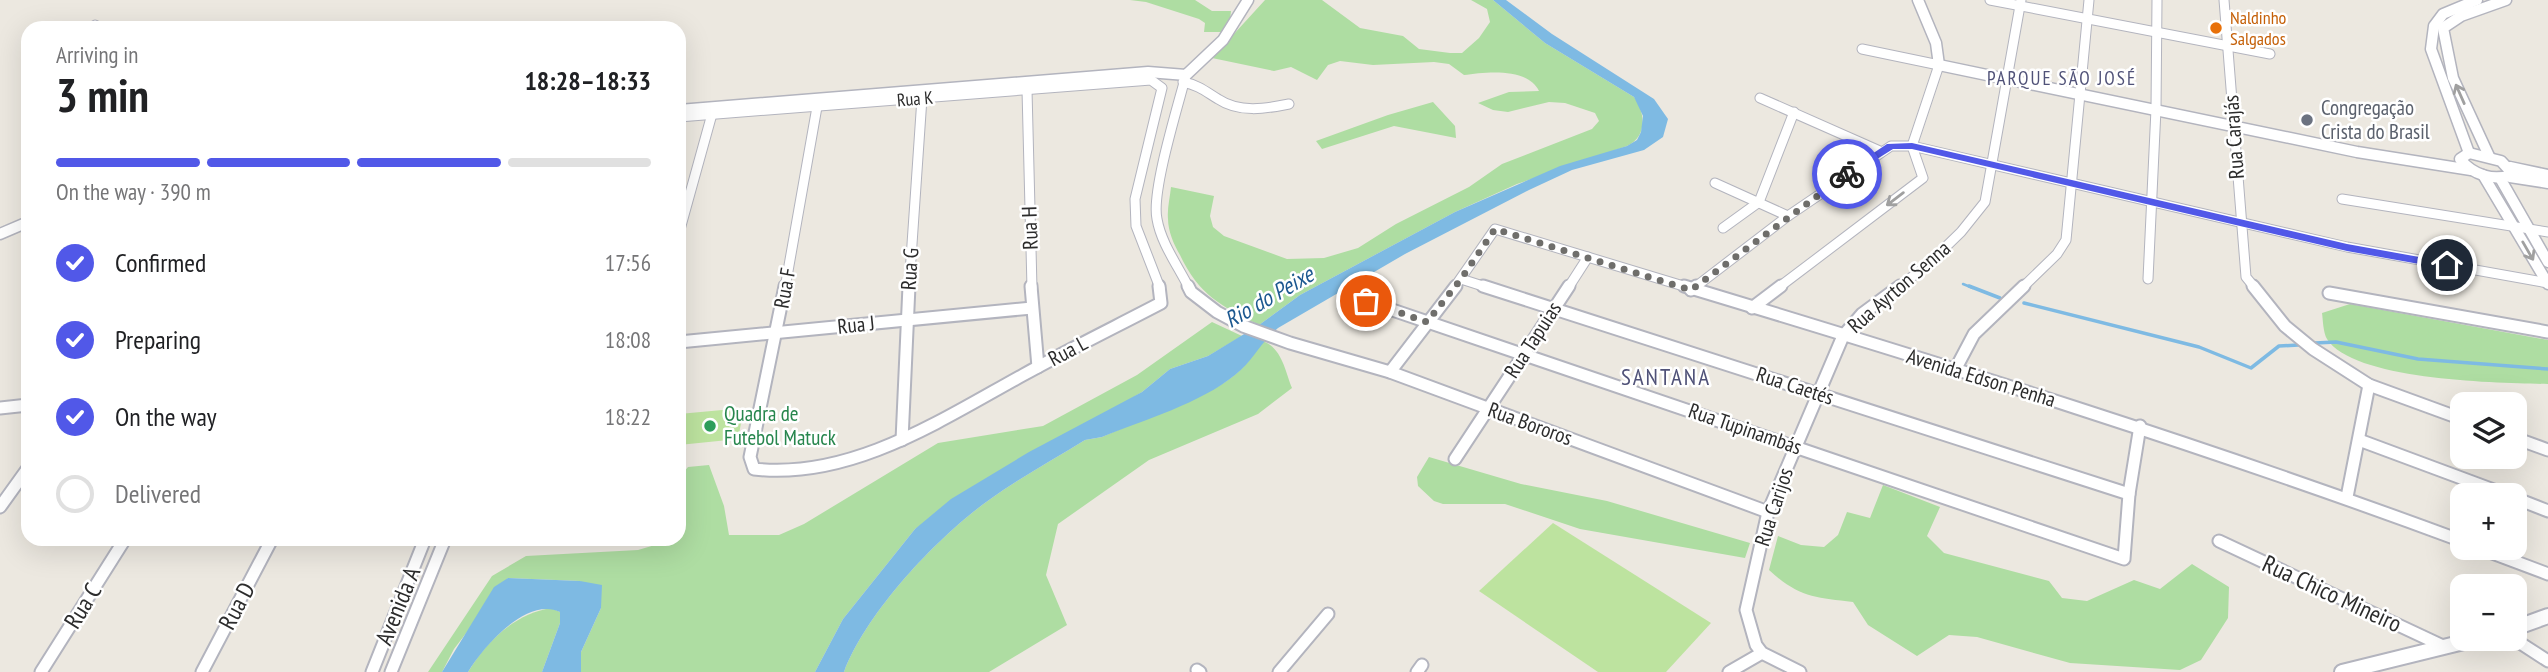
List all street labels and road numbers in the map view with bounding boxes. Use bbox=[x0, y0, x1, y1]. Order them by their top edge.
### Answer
street label: Rua K bbox=[896, 85, 934, 112]
street label: Rua Carajás bbox=[2217, 94, 2250, 180]
street label: Rua H bbox=[1015, 206, 1044, 250]
street label: Rua Ayrton Senna bbox=[1842, 235, 1956, 339]
street label: Rua G bbox=[895, 247, 924, 291]
street label: Rua F bbox=[768, 266, 801, 310]
street label: Rua Tapuias bbox=[1498, 296, 1567, 383]
street label: Rua J bbox=[836, 309, 876, 340]
street label: Rua L bbox=[1043, 329, 1092, 372]
street label: Avenida Edson Penha bbox=[1903, 342, 2059, 413]
street label: Rua Caetés bbox=[1753, 360, 1837, 411]
street label: Rua Bororos bbox=[1484, 396, 1576, 451]
street label: Rua Tupinambás bbox=[1685, 397, 1805, 460]
street label: Rua Carijos bbox=[1748, 464, 1799, 549]
street label: Rua Chico Mineiro bbox=[2258, 548, 2407, 639]
street label: Avenida A bbox=[368, 562, 427, 649]
street label: Rua C bbox=[57, 577, 108, 634]
street label: Rua D bbox=[211, 577, 262, 635]

